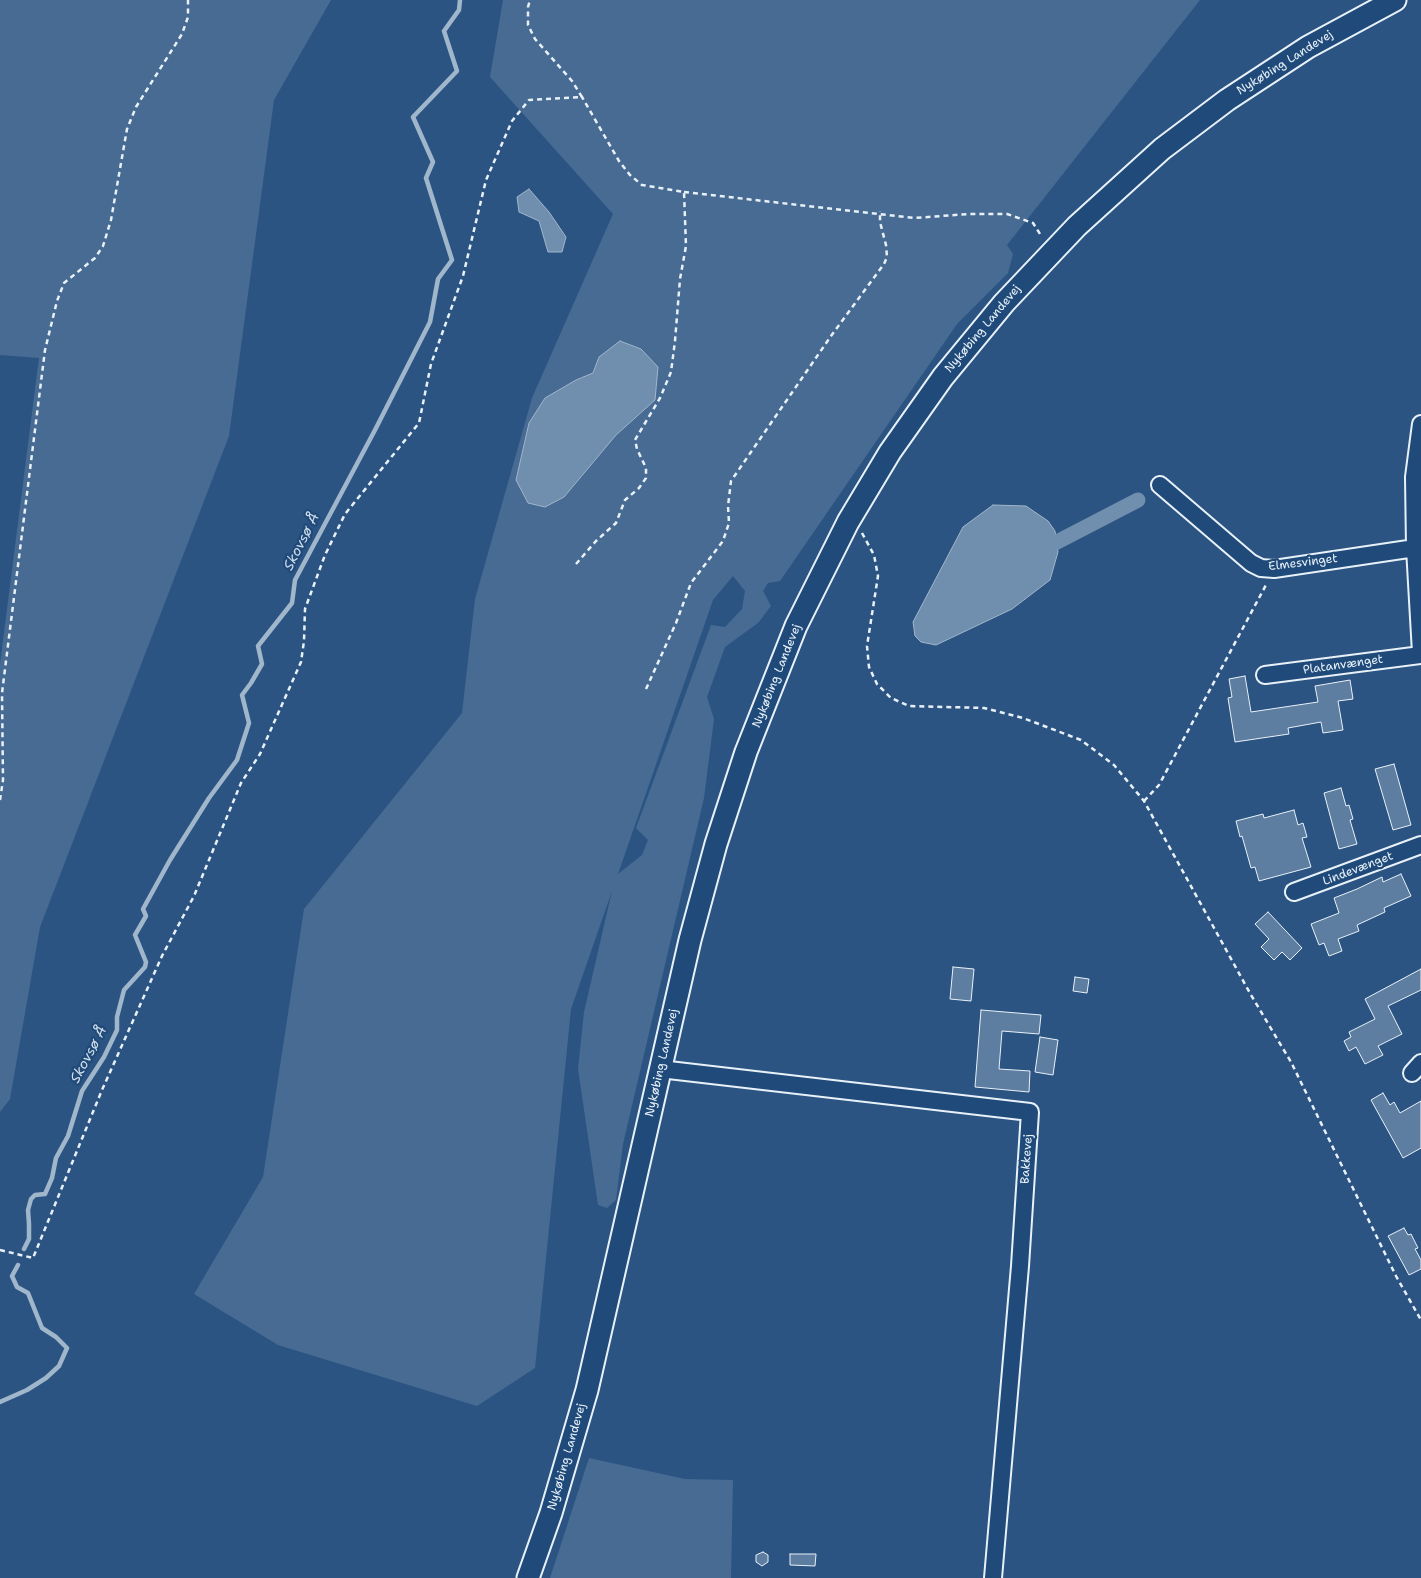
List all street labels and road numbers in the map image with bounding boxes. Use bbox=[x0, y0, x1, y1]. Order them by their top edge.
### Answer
street label: Nykøbing Landevej bbox=[1234, 28, 1336, 98]
street label: Nykøbing Landevej bbox=[942, 282, 1024, 376]
street label: Elmesvinget bbox=[1268, 552, 1338, 574]
street label: Nykøbing Landevej bbox=[750, 622, 804, 730]
street label: Platanvænget bbox=[1302, 652, 1384, 678]
street label: Lindevænget bbox=[1321, 849, 1395, 889]
street label: Nykøbing Landevej bbox=[643, 1008, 681, 1118]
street label: Bakkevej bbox=[1018, 1134, 1036, 1184]
street label: Nykøbing Landevej bbox=[545, 1402, 589, 1512]

